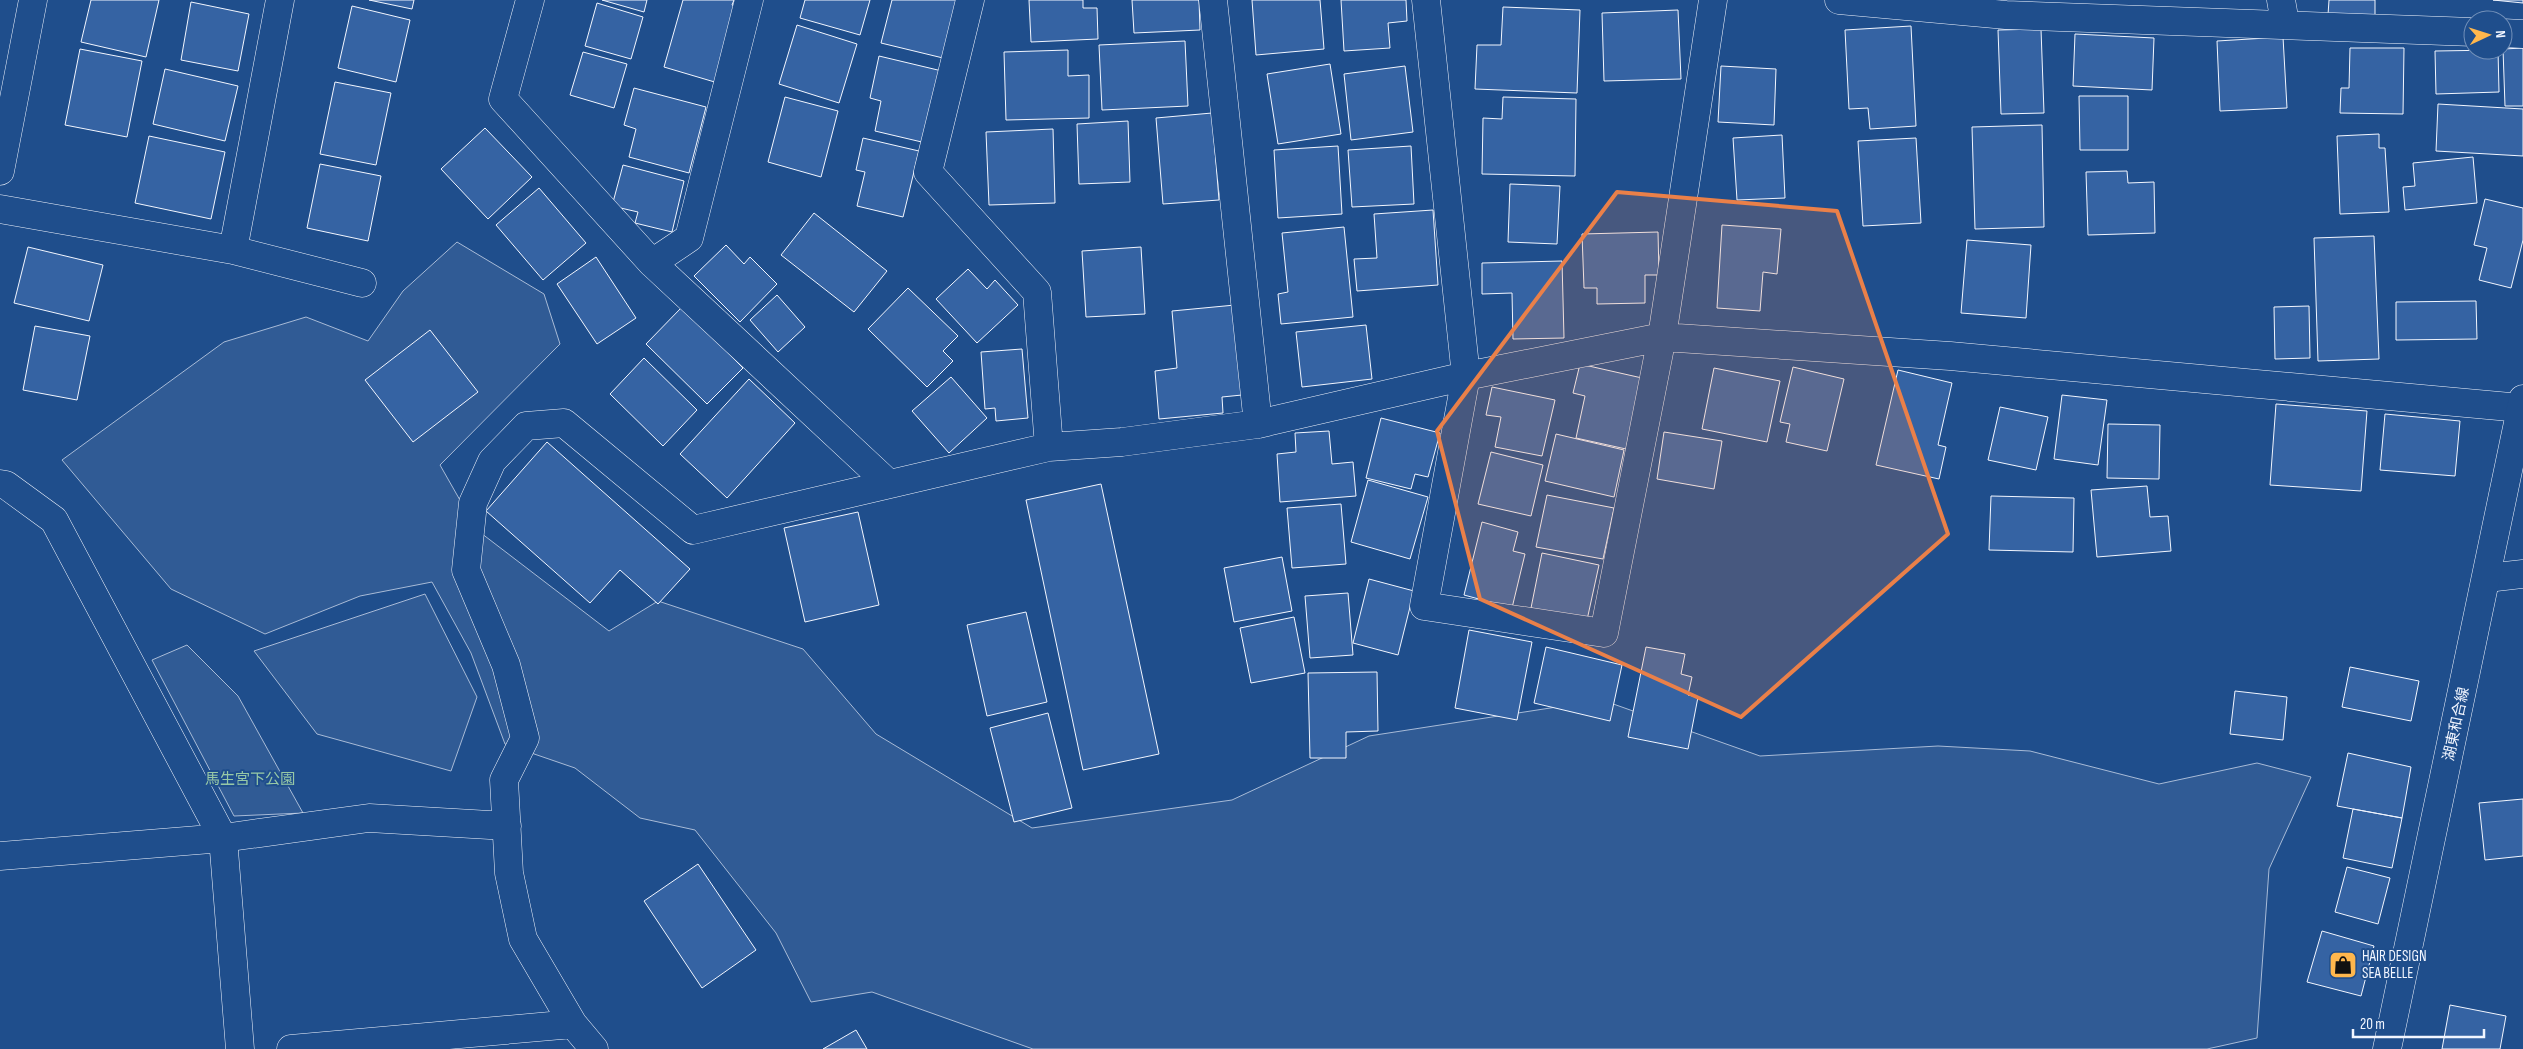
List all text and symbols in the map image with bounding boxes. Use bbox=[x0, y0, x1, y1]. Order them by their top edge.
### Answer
north arrow bbox=[2463, 10, 2513, 60]
text: N bbox=[2492, 30, 2509, 38]
street label: 湖東和合線 bbox=[2439, 685, 2474, 763]
park label: 馬生宮下公園 bbox=[205, 770, 295, 789]
place label: HAIR DESIGN SEA BELLE bbox=[2362, 947, 2427, 983]
shop icon: HAIR DESIGN SEA BELLE bbox=[2328, 950, 2358, 980]
scale bar bbox=[2353, 1006, 2484, 1038]
text: 20 m bbox=[2360, 1015, 2385, 1034]

